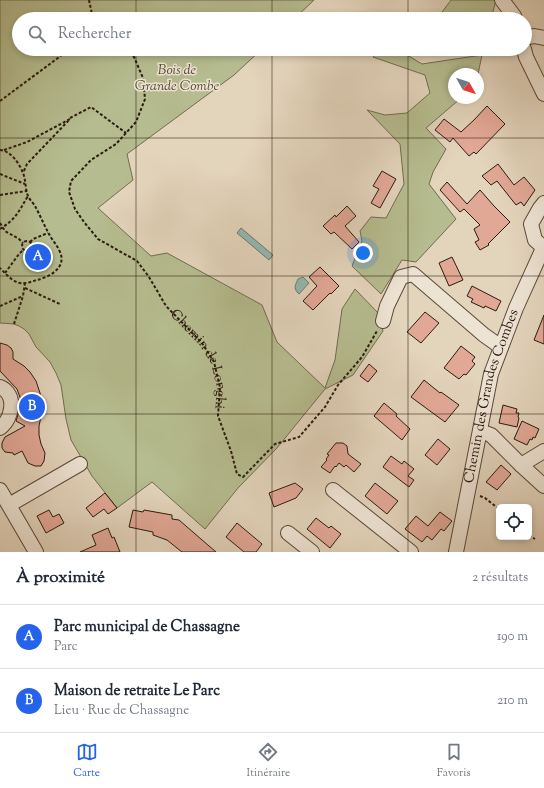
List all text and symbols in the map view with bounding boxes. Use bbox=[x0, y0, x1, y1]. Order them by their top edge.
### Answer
search box bbox=[12, 12, 532, 56]
icon: search bbox=[26, 23, 48, 45]
text: Rechercher bbox=[58, 24, 131, 45]
park label: Bois de Grande Combe bbox=[135, 61, 220, 97]
north arrow bbox=[448, 68, 484, 104]
pin: A bbox=[25, 242, 51, 272]
your location bbox=[353, 243, 373, 263]
street label: Chemin de Longhi bbox=[165, 305, 230, 410]
street label: Chemin des Grandes Combes bbox=[460, 307, 525, 485]
pin: B bbox=[19, 392, 45, 422]
map controls bbox=[496, 504, 532, 540]
button: locate bbox=[496, 504, 532, 540]
text: À proximité bbox=[16, 566, 105, 590]
text: 2 résultats bbox=[472, 569, 528, 587]
text: Parc municipal de Chassagne bbox=[54, 617, 240, 638]
text: A bbox=[24, 628, 34, 646]
text: 190 m bbox=[497, 628, 528, 646]
text: Parc bbox=[54, 638, 78, 656]
text: Maison de retraite Le Parc bbox=[54, 681, 220, 702]
text: B bbox=[25, 692, 33, 710]
text: 210 m bbox=[497, 692, 528, 710]
text: Lieu · Rue de Chassagne bbox=[54, 702, 189, 720]
tab: Carte bbox=[73, 741, 100, 781]
tab: Itinéraire bbox=[247, 741, 290, 781]
tab: Favoris bbox=[437, 741, 471, 781]

